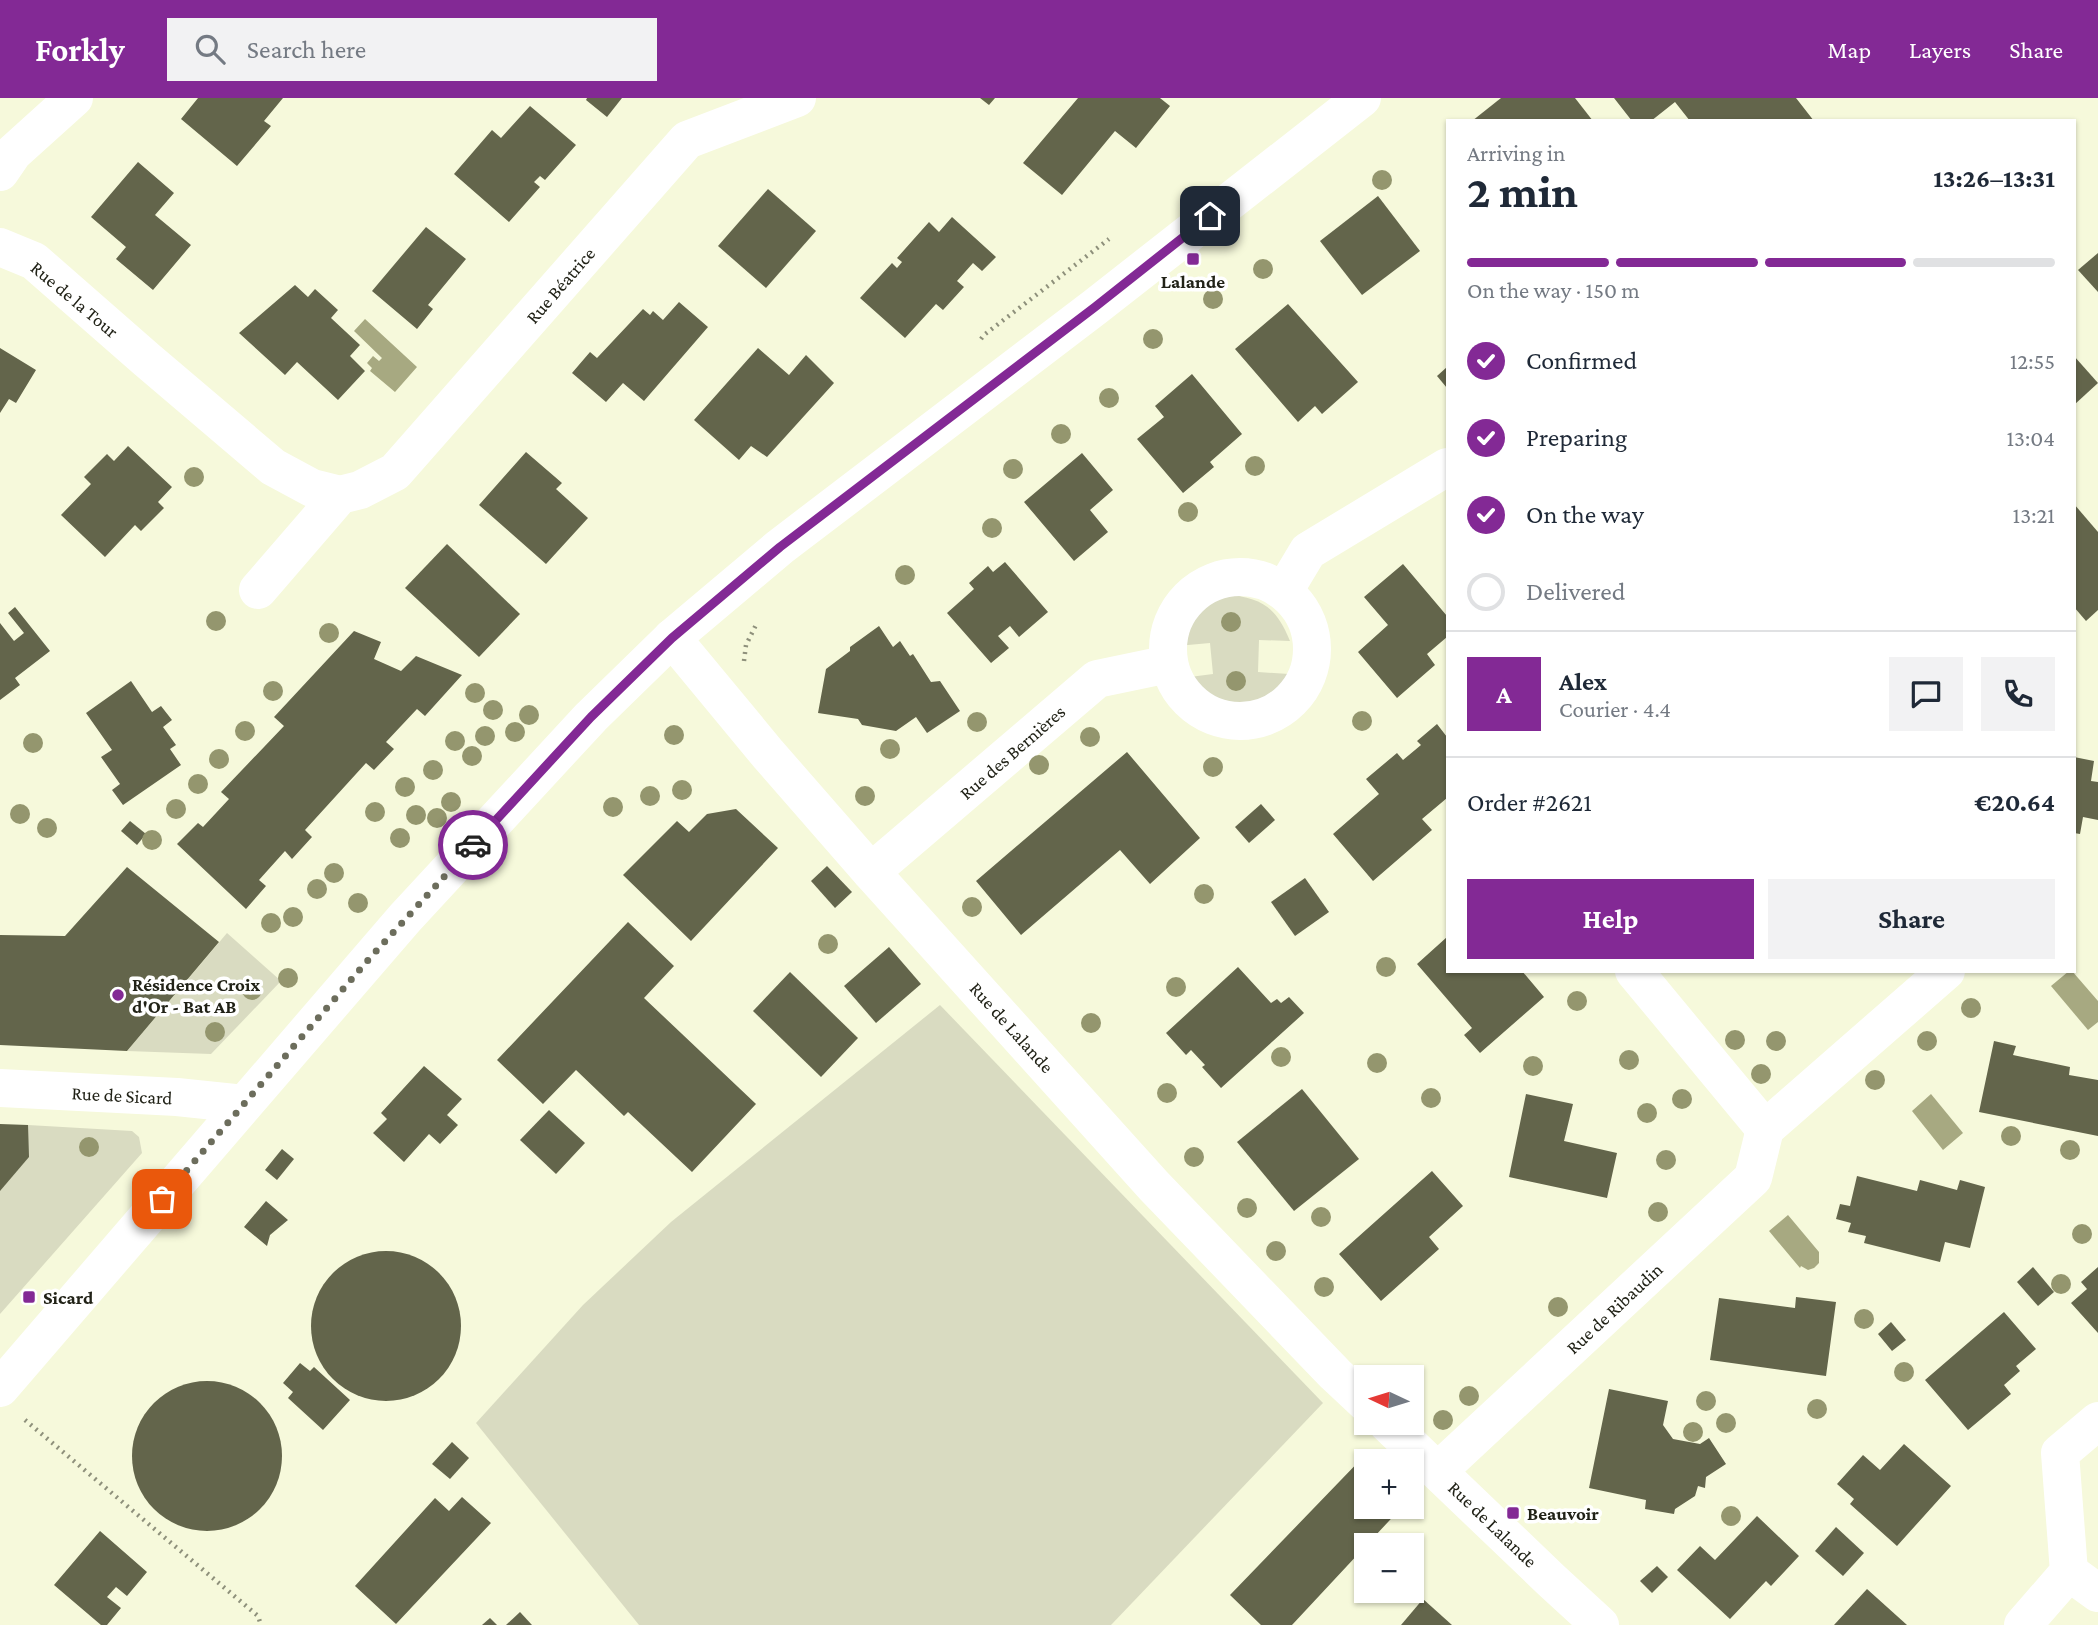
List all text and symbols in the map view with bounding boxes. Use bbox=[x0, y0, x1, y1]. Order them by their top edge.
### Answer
search box bbox=[167, 18, 657, 81]
icon: search bbox=[191, 30, 229, 68]
text: Forkly bbox=[35, 31, 125, 68]
text: Search here bbox=[247, 35, 366, 64]
text: Map bbox=[1827, 36, 1871, 63]
text: Layers bbox=[1909, 36, 1971, 63]
text: Share bbox=[2009, 36, 2063, 63]
text: Arriving in bbox=[1467, 140, 1565, 166]
text: 13:26–13:31 bbox=[1933, 164, 2055, 193]
text: 2 min bbox=[1467, 166, 1578, 217]
pin bbox=[1180, 186, 1240, 246]
icon: home bbox=[1191, 197, 1229, 235]
street label: Rue Béatrice bbox=[522, 243, 599, 328]
marker: Lalande bbox=[1185, 251, 1201, 267]
street label: Rue de la Tour bbox=[27, 257, 123, 342]
place label: Lalande bbox=[1161, 271, 1225, 292]
text: On the way · 150 m bbox=[1467, 277, 1640, 303]
icon: check bbox=[1467, 342, 1505, 380]
text: Confirmed bbox=[1526, 346, 1637, 375]
text: 12:55 bbox=[2010, 348, 2055, 374]
icon: check bbox=[1467, 419, 1505, 457]
text: Preparing bbox=[1526, 423, 1627, 452]
text: 13:04 bbox=[2006, 425, 2055, 451]
icon: check bbox=[1467, 496, 1505, 534]
text: On the way bbox=[1526, 500, 1644, 529]
text: 13:21 bbox=[2013, 502, 2055, 528]
text: Delivered bbox=[1526, 577, 1625, 606]
button: chat bbox=[1889, 657, 1963, 731]
button: phone bbox=[1981, 657, 2055, 731]
text: Alex bbox=[1559, 667, 1607, 696]
text: A bbox=[1496, 680, 1512, 709]
text: Courier · 4.4 bbox=[1559, 696, 1671, 722]
street label: Rue des Bernières bbox=[955, 701, 1069, 804]
text: Order #2621 bbox=[1467, 788, 1592, 817]
text: €20.64 bbox=[1974, 788, 2055, 817]
courier bbox=[438, 810, 508, 880]
icon: car bbox=[454, 826, 492, 864]
button: Help bbox=[1467, 879, 1754, 959]
button: Share bbox=[1768, 879, 2055, 959]
place label: Résidence Croix d'Or - Bat AB bbox=[132, 974, 260, 1017]
street label: Rue de Lalande bbox=[965, 978, 1058, 1077]
marker: Résidence Croix d'Or - Bat AB bbox=[110, 987, 126, 1003]
street label: Rue de Sicard bbox=[71, 1082, 173, 1109]
pin bbox=[132, 1169, 192, 1229]
icon: bag bbox=[143, 1180, 181, 1218]
street label: Rue de Ribaudin bbox=[1562, 1259, 1667, 1358]
place label: Sicard bbox=[43, 1287, 94, 1308]
marker: Sicard bbox=[21, 1289, 37, 1305]
north arrow bbox=[1354, 1365, 1424, 1435]
map controls bbox=[1354, 1365, 1424, 1603]
button: + bbox=[1354, 1449, 1424, 1519]
street label: Rue de Lalande bbox=[1444, 1477, 1541, 1572]
place label: Beauvoir bbox=[1527, 1503, 1599, 1524]
marker: Beauvoir bbox=[1505, 1505, 1521, 1521]
button: − bbox=[1354, 1533, 1424, 1603]

